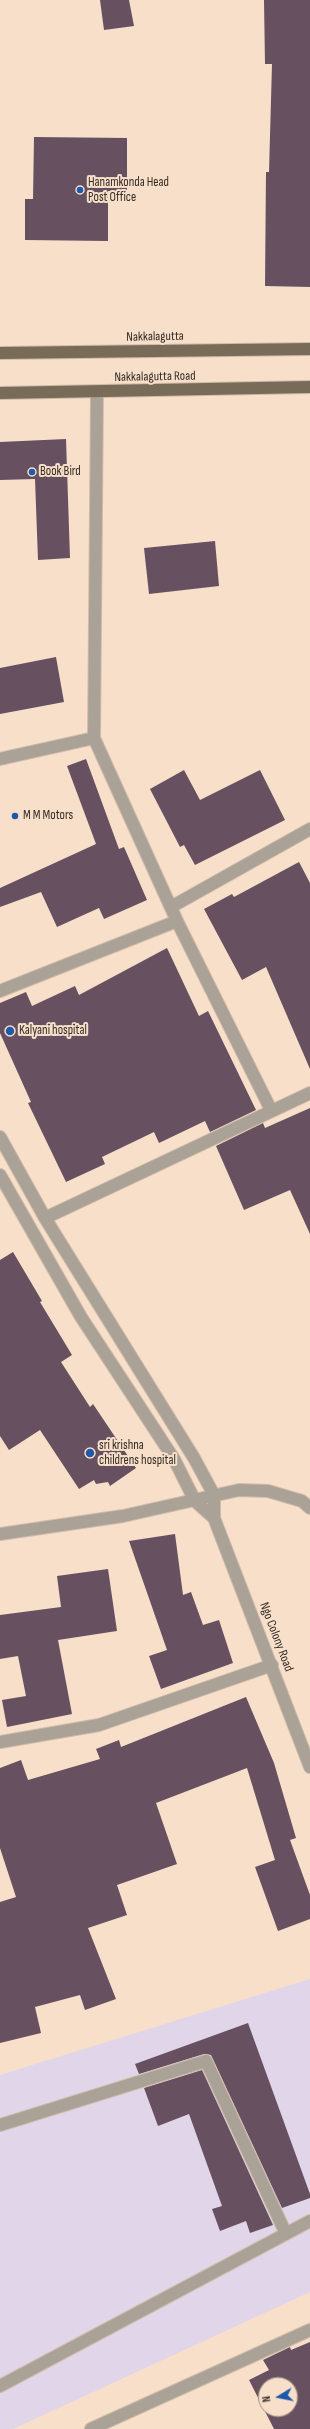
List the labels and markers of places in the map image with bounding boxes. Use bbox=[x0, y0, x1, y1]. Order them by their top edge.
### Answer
place label: Hanamkonda Head Post Office bbox=[88, 175, 169, 206]
marker: Hanamkonda Head Post Office bbox=[75, 185, 85, 195]
place label: Book Bird bbox=[40, 464, 81, 480]
marker: Book Bird bbox=[27, 467, 37, 477]
place label: M M Motors bbox=[23, 808, 73, 824]
marker: M M Motors bbox=[10, 811, 20, 821]
place label: Kalyani hospital bbox=[19, 1023, 87, 1039]
marker: Kalyani hospital bbox=[4, 1025, 16, 1037]
place label: sri krishna childrens hospital bbox=[99, 1438, 176, 1469]
marker: sri krishna childrens hospital bbox=[84, 1447, 96, 1459]

